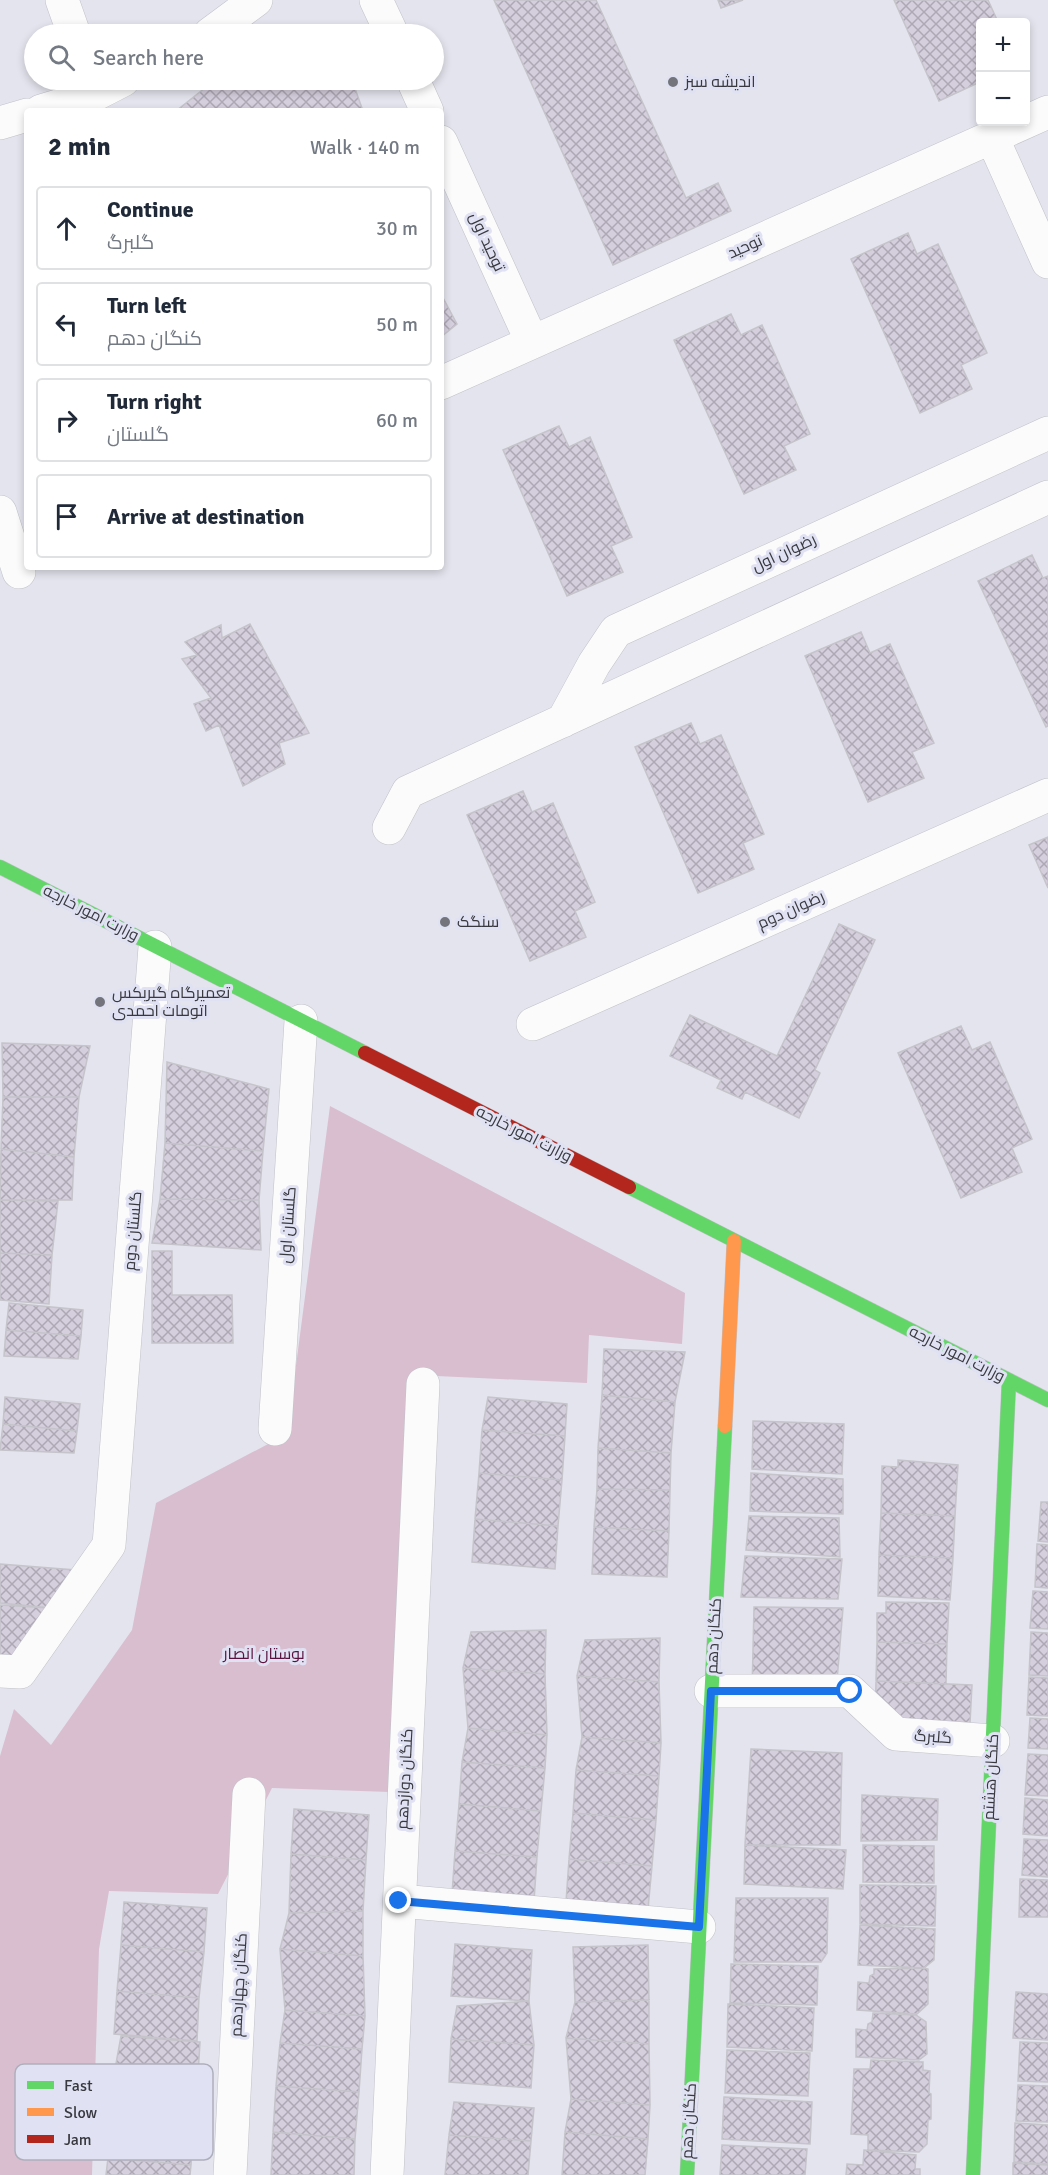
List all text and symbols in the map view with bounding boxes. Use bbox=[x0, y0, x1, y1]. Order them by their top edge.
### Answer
map controls bbox=[976, 18, 1030, 126]
button: + bbox=[976, 18, 1030, 72]
search box bbox=[24, 24, 444, 90]
icon: search bbox=[45, 41, 78, 74]
text: Search here bbox=[93, 44, 204, 71]
place label: اندیشه سبز bbox=[684, 72, 756, 92]
button: − bbox=[976, 72, 1030, 126]
marker: اندیشه سبز bbox=[666, 75, 680, 89]
text: 2 min bbox=[48, 131, 111, 163]
text: Walk · 140 m bbox=[310, 135, 420, 160]
text: Continue bbox=[107, 196, 194, 223]
street label: توحید اول bbox=[465, 209, 510, 275]
icon: ahead bbox=[50, 212, 83, 245]
text: 30 m bbox=[376, 216, 418, 241]
text: گلبرگ bbox=[107, 230, 154, 255]
street label: توحید bbox=[725, 230, 766, 263]
text: Turn left bbox=[107, 292, 187, 319]
icon: left bbox=[50, 308, 83, 341]
text: 50 m bbox=[376, 312, 418, 337]
text: کنگان دهم bbox=[107, 326, 202, 351]
text: Turn right bbox=[107, 388, 202, 415]
icon: right bbox=[50, 404, 83, 437]
text: 60 m bbox=[376, 408, 418, 433]
text: گلستان bbox=[107, 422, 169, 447]
icon: arrive bbox=[50, 500, 83, 533]
text: Arrive at destination bbox=[107, 503, 304, 530]
street label: رضوان اول bbox=[749, 529, 819, 577]
street label: وزارت امور خارجه bbox=[40, 880, 142, 946]
street label: رضوان دوم bbox=[754, 886, 828, 935]
place label: سنگک bbox=[457, 912, 499, 932]
marker: سنگک bbox=[438, 915, 452, 929]
place label: تعمیرگاه گیربکس اتومات احمدی bbox=[112, 983, 231, 1021]
marker: تعمیرگاه گیربکس اتومات احمدی bbox=[93, 995, 107, 1009]
street label: وزارت امور خارجه bbox=[473, 1101, 575, 1167]
street label: گلستان اول bbox=[275, 1186, 301, 1264]
street label: گلستان دوم bbox=[120, 1191, 147, 1272]
street label: وزارت امور خارجه bbox=[906, 1321, 1008, 1387]
street label: کنگان دهم bbox=[702, 1598, 727, 1674]
park label: بوستان انصار bbox=[222, 1644, 305, 1664]
route start bbox=[836, 1677, 862, 1703]
street label: گلبرگ bbox=[913, 1726, 953, 1748]
street label: کنگان دوازدهم bbox=[392, 1728, 419, 1830]
street label: کنگان هشتم bbox=[979, 1733, 1004, 1821]
route end bbox=[385, 1887, 411, 1913]
street label: کنگان چهاردهم bbox=[226, 1932, 253, 2038]
legend bbox=[15, 2064, 213, 2160]
text: Fast bbox=[64, 2076, 93, 2096]
street label: کنگان دهم bbox=[677, 2083, 702, 2159]
text: Slow bbox=[64, 2103, 98, 2123]
text: Jam bbox=[64, 2130, 92, 2150]

